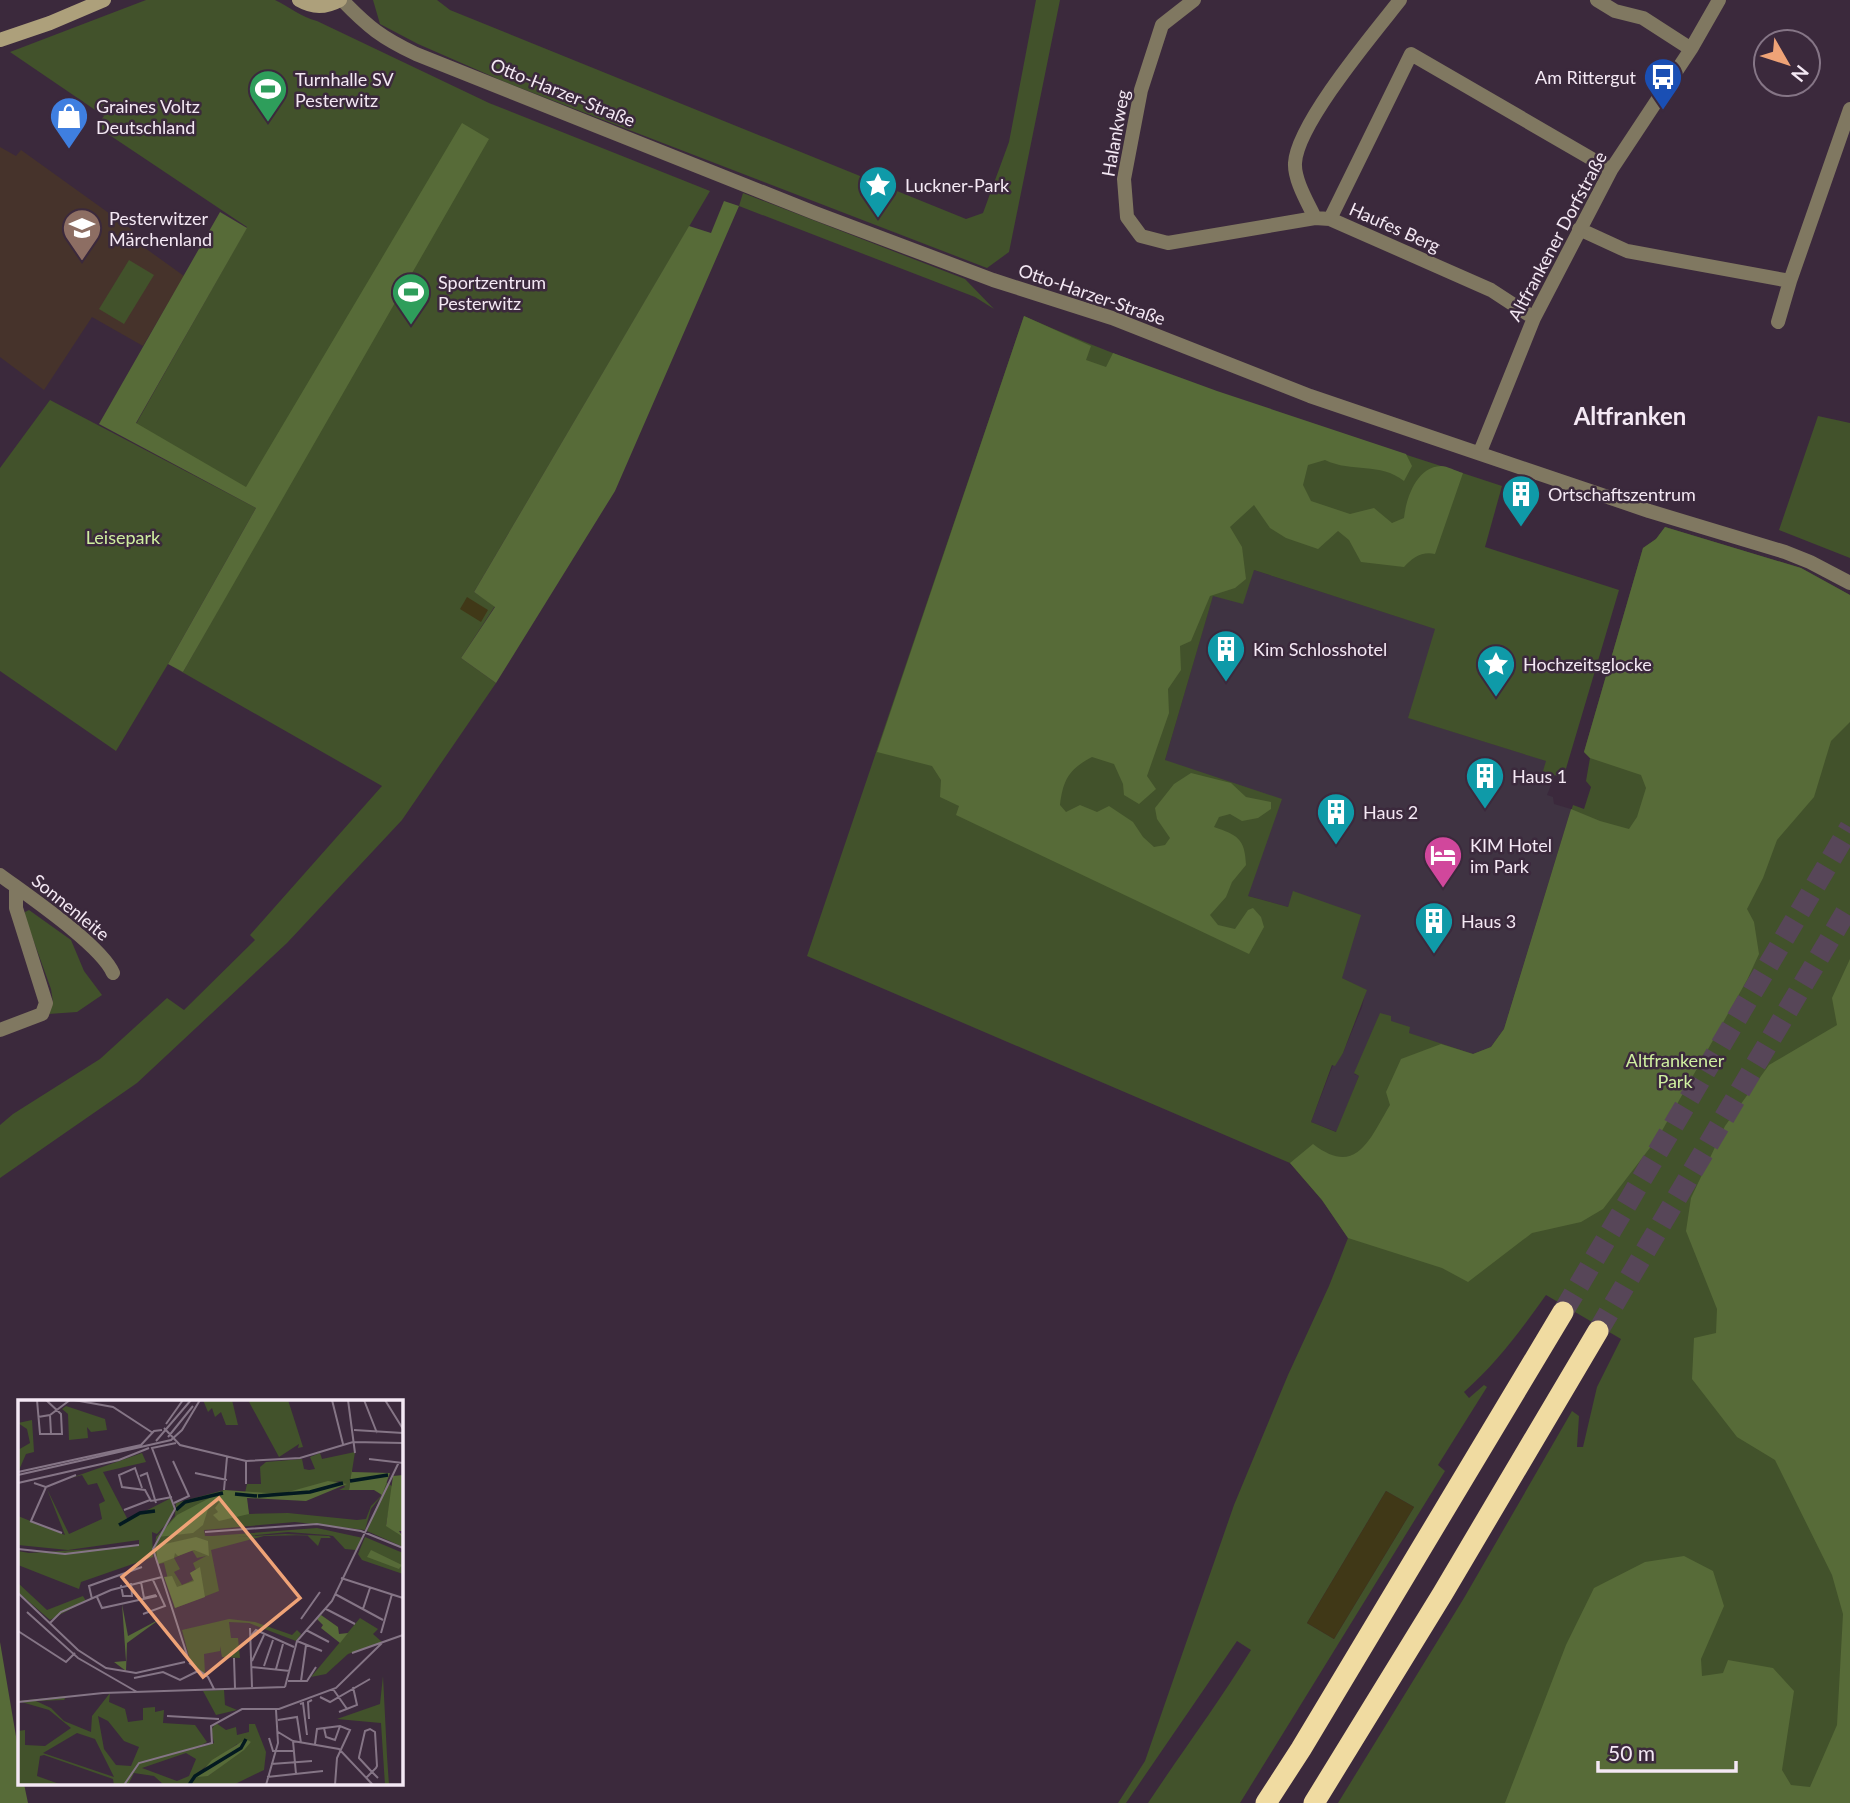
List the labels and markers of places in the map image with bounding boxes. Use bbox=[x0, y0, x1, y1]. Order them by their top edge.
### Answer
bus stop icon: Am Rittergut bbox=[1642, 56, 1684, 111]
place label: Am Rittergut bbox=[1535, 66, 1637, 88]
sports icon: Turnhalle SV Pesterwitz bbox=[247, 68, 289, 123]
place label: Turnhalle SV Pesterwitz bbox=[295, 68, 395, 111]
shop icon: Graines Voltz Deutschland bbox=[48, 95, 90, 150]
place label: Graines Voltz Deutschland bbox=[96, 95, 200, 138]
place icon: Luckner-Park bbox=[857, 164, 899, 219]
place label: Luckner-Park bbox=[905, 174, 1010, 196]
school or university icon: Pesterwitzer Märchenland bbox=[61, 207, 103, 262]
place label: Pesterwitzer Märchenland bbox=[109, 207, 212, 250]
sports icon: Sportzentrum Pesterwitz bbox=[390, 271, 432, 326]
place label: Sportzentrum Pesterwitz bbox=[438, 271, 546, 314]
building icon: Ortschaftszentrum bbox=[1500, 473, 1542, 528]
place label: Ortschaftszentrum bbox=[1548, 483, 1696, 505]
building icon: Kim Schlosshotel bbox=[1205, 628, 1247, 683]
place label: Kim Schlosshotel bbox=[1253, 638, 1387, 660]
place icon: Hochzeitsglocke bbox=[1475, 643, 1517, 698]
place label: Hochzeitsglocke bbox=[1523, 653, 1652, 675]
building icon: Haus 1 bbox=[1464, 755, 1506, 810]
place label: Haus 1 bbox=[1512, 765, 1567, 787]
building icon: Haus 2 bbox=[1315, 791, 1357, 846]
place label: Haus 2 bbox=[1363, 801, 1418, 823]
hotel icon: KIM Hotel im Park bbox=[1422, 834, 1464, 889]
place label: KIM Hotel im Park bbox=[1470, 834, 1552, 877]
building icon: Haus 3 bbox=[1413, 900, 1455, 955]
place label: Haus 3 bbox=[1461, 910, 1516, 932]

